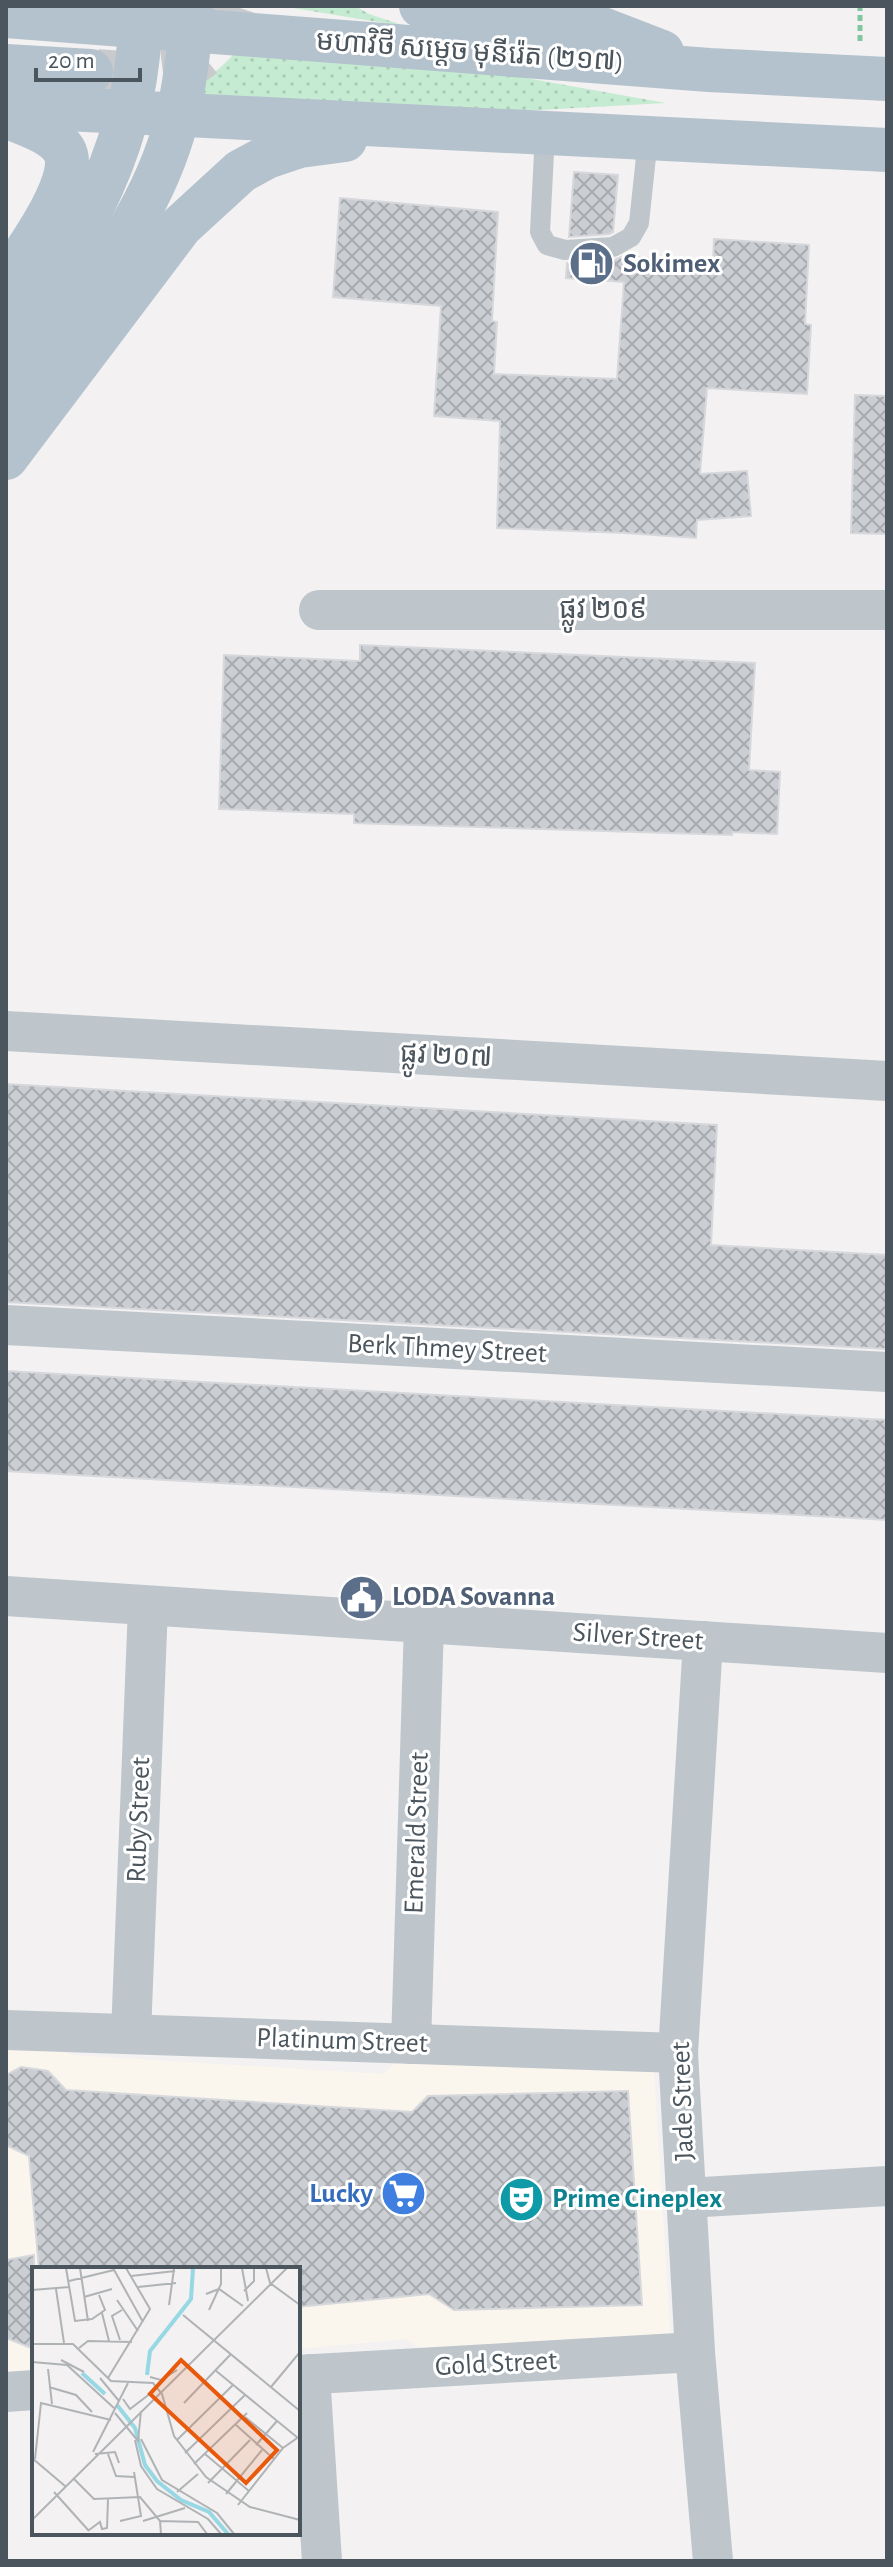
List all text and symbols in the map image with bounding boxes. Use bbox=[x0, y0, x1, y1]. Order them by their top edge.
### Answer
street label: មហាវិថី សម្តេច មុនីរ៉េត (២១៧) bbox=[315, 21, 625, 79]
scale bar bbox=[36, 32, 140, 82]
text: 20 m bbox=[48, 49, 95, 73]
fuel station icon: Sokimex bbox=[568, 240, 616, 288]
place label: Sokimex bbox=[623, 250, 720, 278]
street label: ផ្លូវ ២០៩ bbox=[559, 596, 647, 633]
street label: ផ្លូវ ២០៧ bbox=[399, 1040, 493, 1082]
street label: Berk Thmey Street bbox=[347, 1330, 547, 1368]
public building icon: LODA Sovanna bbox=[337, 1573, 385, 1621]
place label: LODA Sovanna bbox=[392, 1583, 555, 1611]
street label: Silver Street bbox=[572, 1618, 704, 1656]
street label: Emerald Street bbox=[400, 1751, 434, 1915]
street label: Ruby Street bbox=[123, 1757, 155, 1883]
street label: Platinum Street bbox=[256, 2024, 428, 2058]
street label: Jade Street bbox=[667, 2041, 699, 2161]
supermarket icon: Lucky bbox=[380, 2170, 428, 2218]
theatre icon: Prime Cineplex bbox=[497, 2175, 545, 2223]
place label: Lucky bbox=[309, 2180, 373, 2208]
place label: Prime Cineplex bbox=[552, 2185, 722, 2213]
inset map bbox=[32, 2267, 300, 2535]
street label: Gold Street bbox=[434, 2347, 558, 2381]

